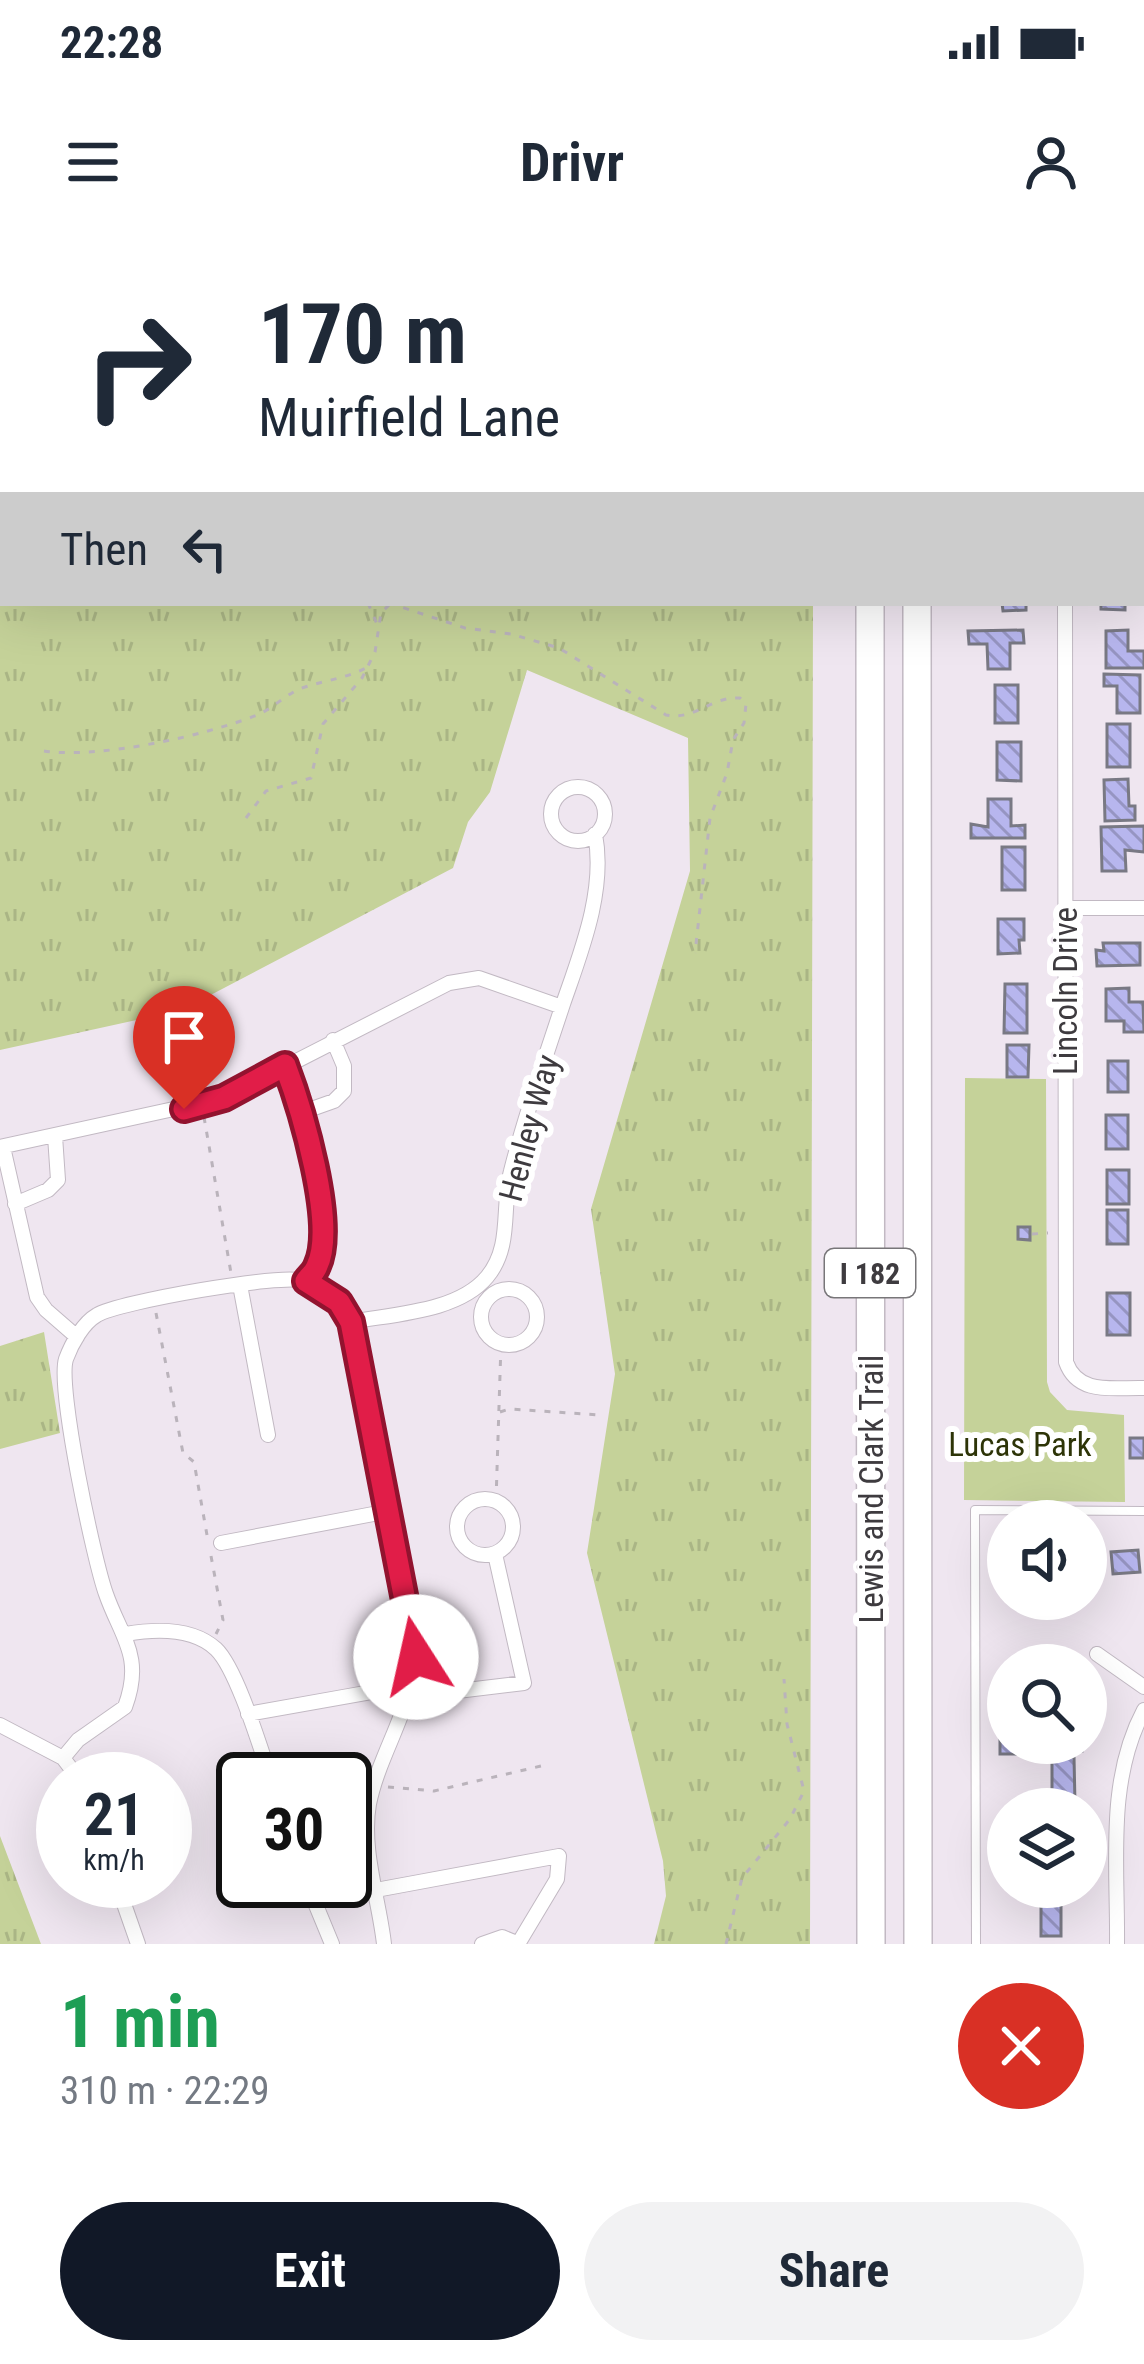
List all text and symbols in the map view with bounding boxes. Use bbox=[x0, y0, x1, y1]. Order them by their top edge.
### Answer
text: 22:28 bbox=[60, 16, 163, 69]
icon: menu bbox=[60, 129, 126, 195]
icon: person bbox=[1018, 129, 1084, 195]
text: Drivr bbox=[520, 131, 624, 194]
text: 170 m bbox=[258, 285, 467, 384]
icon: right bbox=[60, 288, 216, 444]
text: Muirfield Lane bbox=[258, 386, 560, 449]
icon: left bbox=[172, 516, 238, 582]
text: Then bbox=[60, 523, 148, 576]
street label: Lincoln Drive bbox=[1046, 907, 1085, 1075]
pin bbox=[133, 986, 235, 1109]
icon: arrive bbox=[151, 1004, 217, 1070]
street label: Henley Way bbox=[491, 1050, 567, 1205]
road number: I 182 bbox=[825, 1249, 915, 1297]
street label: Lewis and Clark Trail bbox=[852, 1355, 891, 1623]
park label: Lucas Park bbox=[948, 1425, 1092, 1464]
map controls bbox=[987, 1500, 1107, 1908]
button: sound bbox=[987, 1500, 1107, 1620]
position arrow bbox=[353, 1594, 479, 1720]
button: search bbox=[987, 1644, 1107, 1764]
speed limit sign: 30 bbox=[216, 1752, 372, 1908]
text: 21 bbox=[84, 1779, 144, 1850]
button: layers bbox=[987, 1788, 1107, 1908]
text: km/h bbox=[83, 1842, 145, 1877]
text: 1 min bbox=[60, 1980, 220, 2065]
button: close bbox=[958, 1983, 1084, 2109]
text: 310 m · 22:29 bbox=[60, 2068, 270, 2114]
button: Exit bbox=[60, 2202, 560, 2340]
button: Share bbox=[584, 2202, 1084, 2340]

